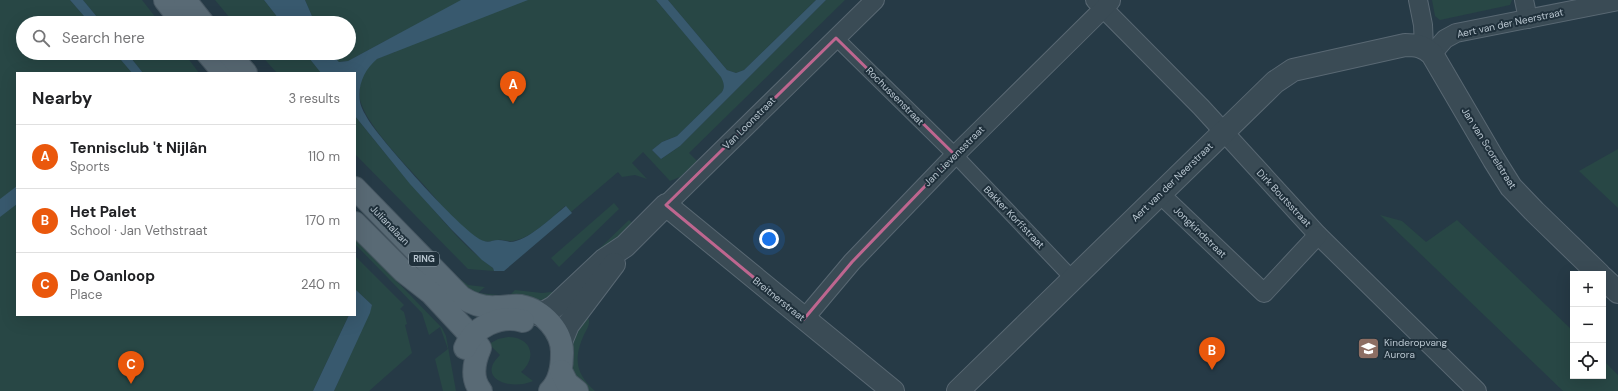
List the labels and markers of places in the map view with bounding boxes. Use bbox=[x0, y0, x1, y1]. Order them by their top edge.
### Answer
pin: A bbox=[500, 71, 526, 104]
school or university icon: Kinderopvang Aurora bbox=[1355, 335, 1381, 361]
place label: Kinderopvang Aurora bbox=[1384, 336, 1448, 361]
pin: B bbox=[1199, 337, 1225, 370]
pin: C bbox=[118, 351, 144, 384]

